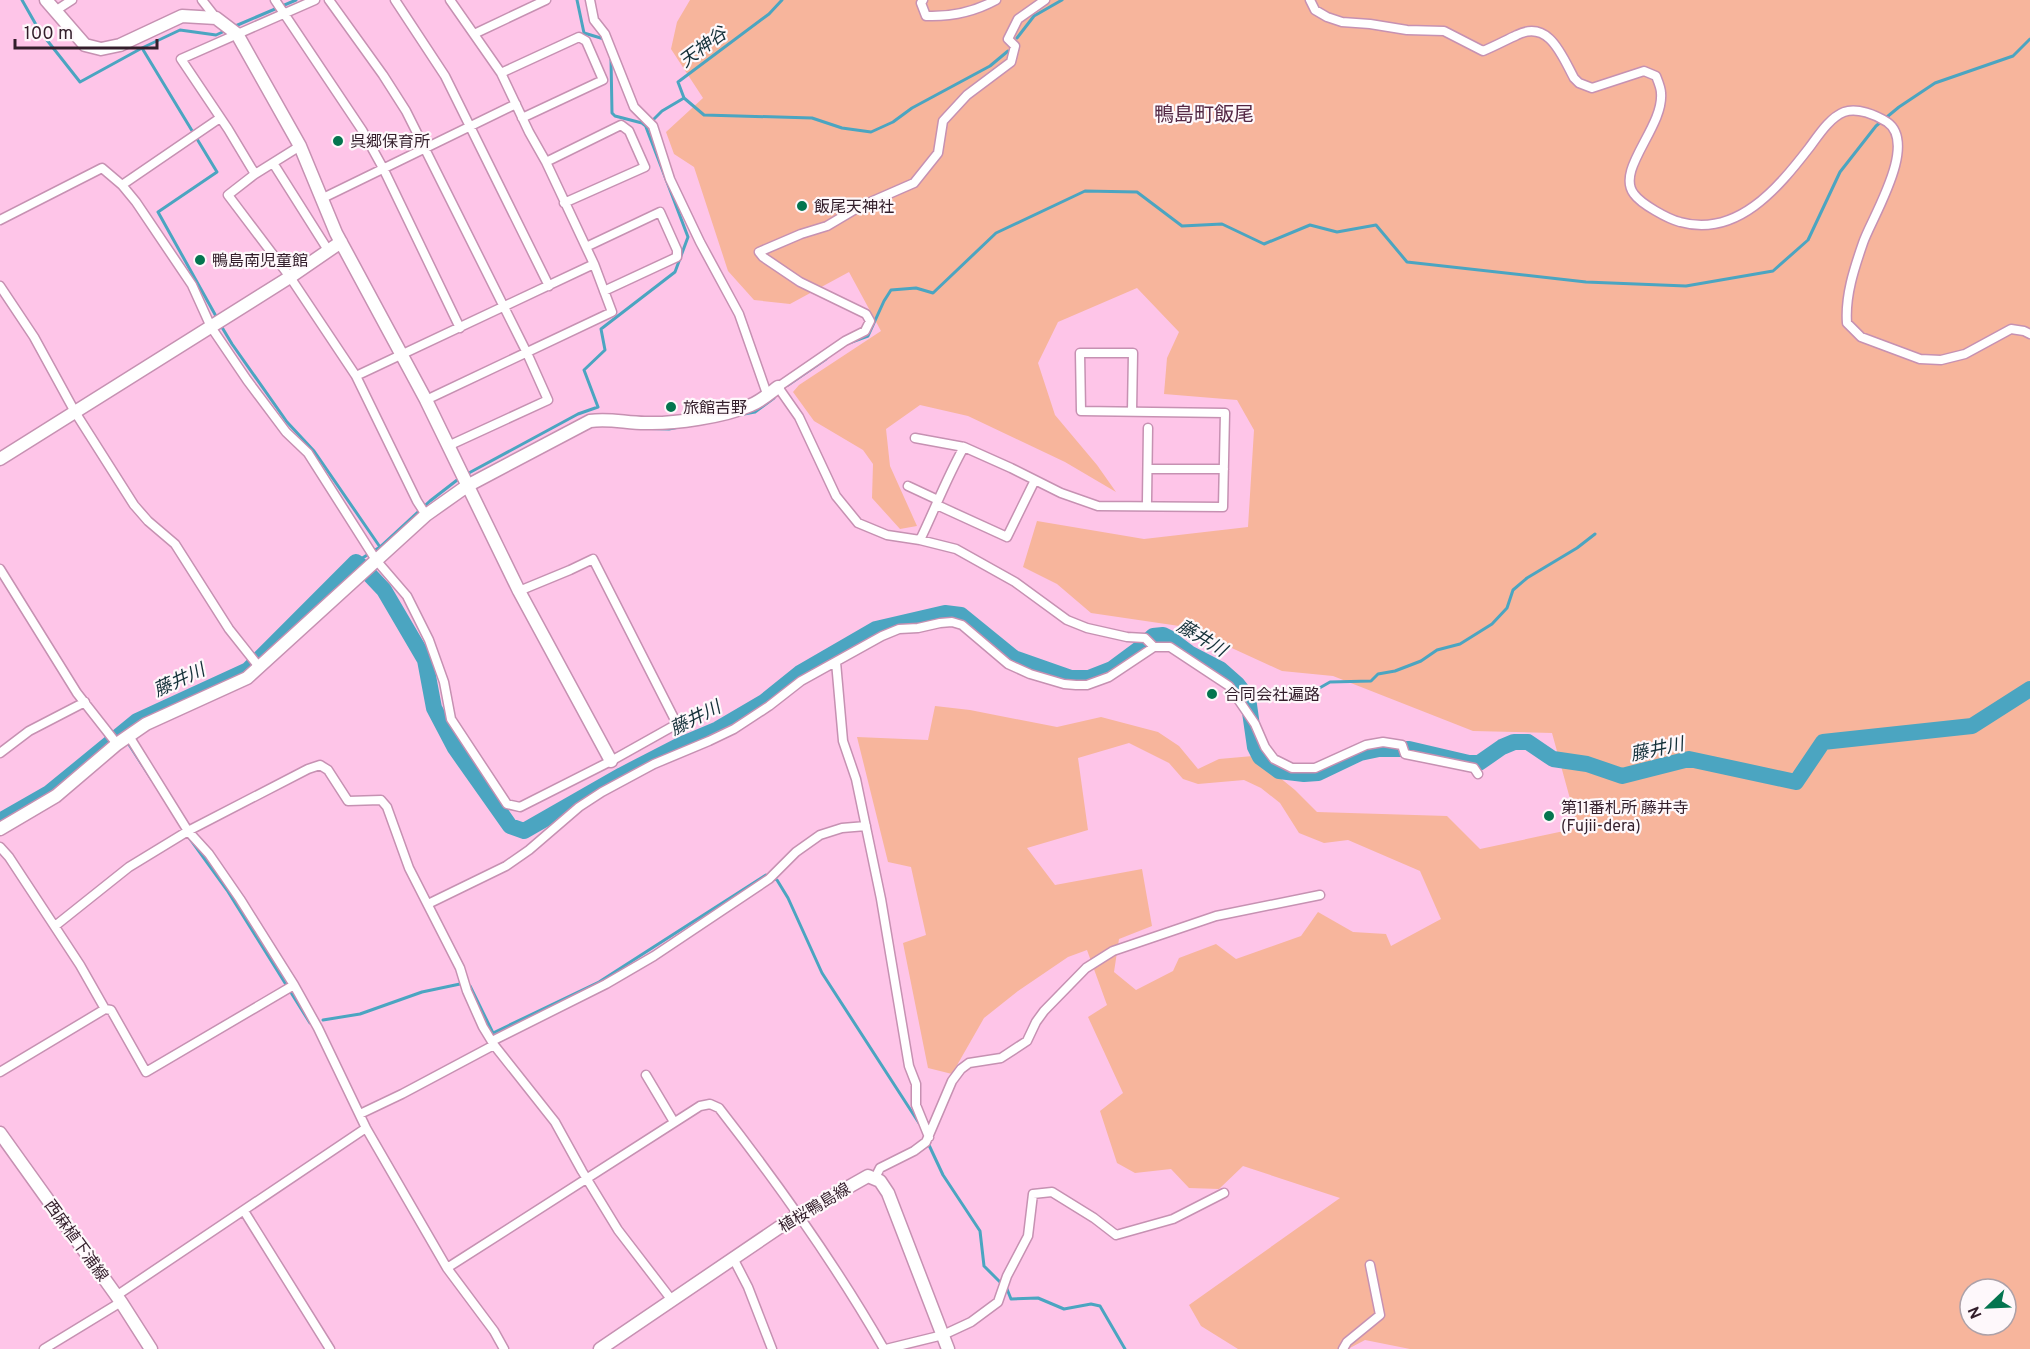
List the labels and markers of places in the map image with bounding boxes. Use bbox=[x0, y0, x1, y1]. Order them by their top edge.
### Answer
place label: 呉郷保育所 bbox=[350, 133, 430, 153]
marker: 呉郷保育所 bbox=[331, 134, 345, 148]
place label: 飯尾天神社 bbox=[814, 198, 894, 218]
marker: 飯尾天神社 bbox=[795, 199, 809, 213]
place label: 鴨島南児童館 bbox=[212, 252, 308, 272]
marker: 鴨島南児童館 bbox=[193, 253, 207, 267]
place label: 旅館吉野 bbox=[683, 399, 747, 419]
marker: 旅館吉野 bbox=[664, 400, 678, 414]
place label: 合同会社遍路 bbox=[1224, 686, 1320, 706]
marker: 合同会社遍路 bbox=[1205, 687, 1219, 701]
place label: 第11番札所 藤井寺 (Fujii-dera) bbox=[1561, 799, 1689, 837]
marker: 第11番札所 藤井寺 (Fujii-dera) bbox=[1542, 809, 1556, 823]

